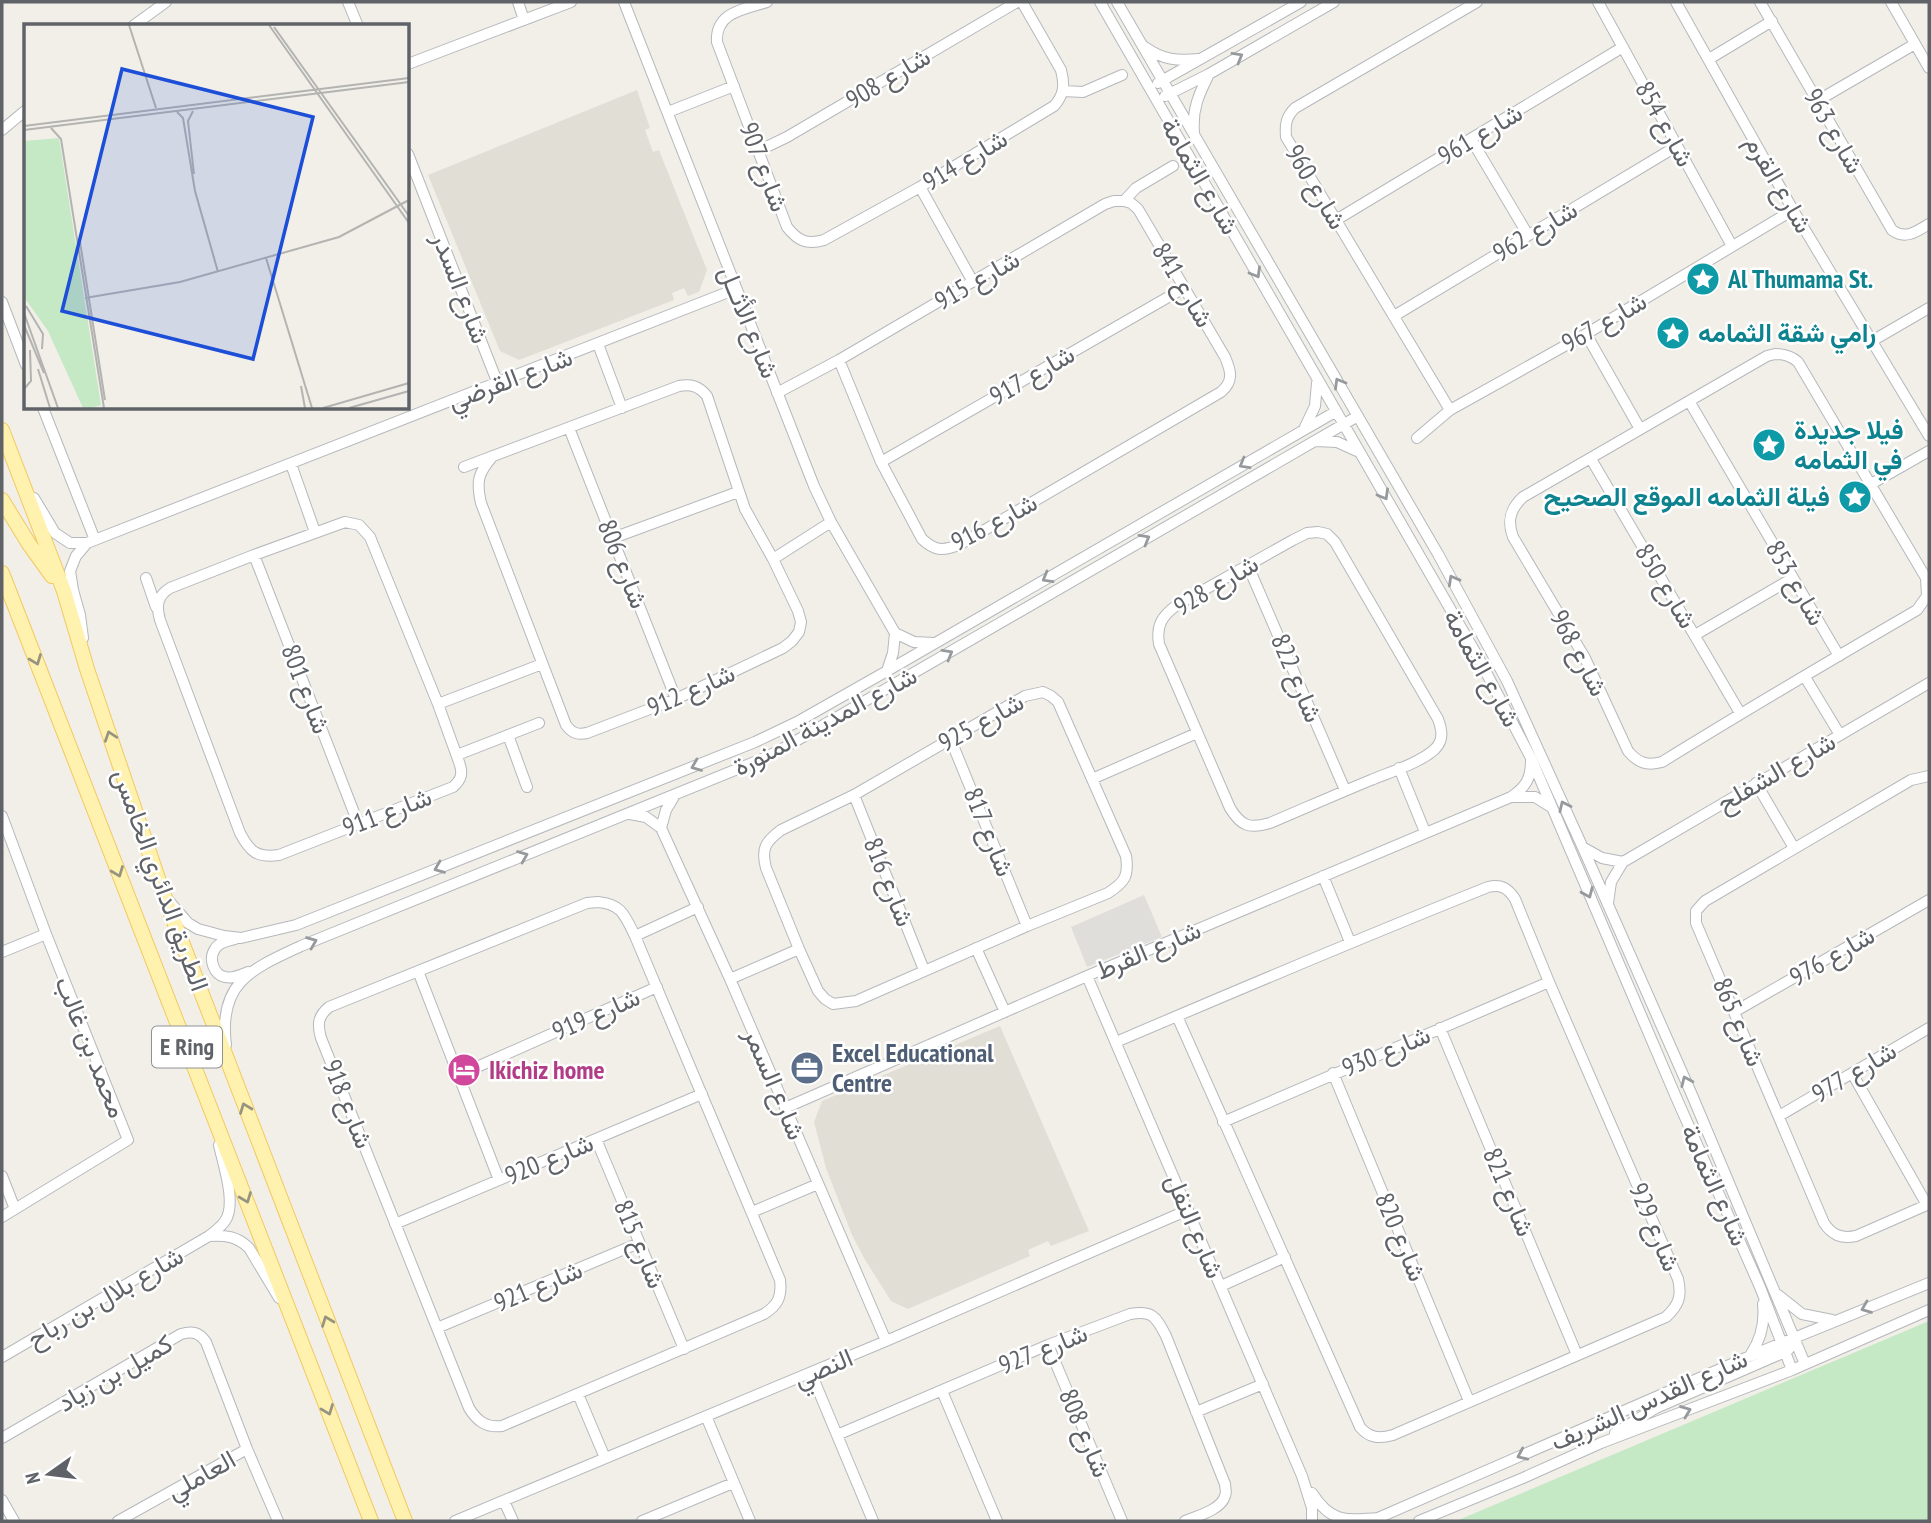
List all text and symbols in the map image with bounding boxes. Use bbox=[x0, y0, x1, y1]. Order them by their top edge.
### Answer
inset map bbox=[24, 24, 410, 410]
street label: شارع 908 bbox=[839, 39, 937, 117]
one-way arrow bbox=[1231, 52, 1244, 65]
street label: شارع 854 bbox=[1627, 75, 1702, 173]
street label: شارع 963 bbox=[1795, 82, 1872, 180]
street label: شارع 961 bbox=[1431, 95, 1529, 173]
street label: شارع الثمامة bbox=[1152, 111, 1247, 241]
street label: شارع 907 bbox=[731, 118, 797, 217]
street label: شارع 914 bbox=[916, 121, 1014, 199]
street label: شارع القرم bbox=[1736, 129, 1821, 240]
street label: شارع 960 bbox=[1277, 138, 1355, 236]
street label: شارع 962 bbox=[1486, 192, 1584, 270]
street label: شارع السدر bbox=[423, 227, 498, 349]
street label: شارع 841 bbox=[1144, 236, 1222, 334]
street label: شارع 915 bbox=[928, 242, 1026, 319]
place icon: Al Thumama St. bbox=[1684, 260, 1722, 298]
street label: شارع الأثــل bbox=[710, 261, 787, 384]
place label: Al Thumama St. bbox=[1727, 262, 1873, 295]
one-way arrow bbox=[1248, 266, 1261, 279]
street label: شارع 967 bbox=[1555, 284, 1653, 361]
place icon: رامي شقة الثمامه bbox=[1654, 314, 1692, 352]
place label: رامي شقة الثمامه bbox=[1698, 316, 1876, 355]
street label: شارع 917 bbox=[983, 337, 1081, 414]
street label: شارع القرضي bbox=[443, 340, 579, 422]
one-way arrow bbox=[1334, 378, 1347, 391]
place label: فيلا جديدة في الثمامه bbox=[1794, 413, 1904, 482]
place icon: فيلا جديدة في الثمامه bbox=[1750, 426, 1788, 464]
one-way arrow bbox=[1239, 456, 1251, 469]
place icon: فيلة الثمامه الموقع الصحيح bbox=[1836, 478, 1874, 516]
place label: فيلة الثمامه الموقع الصحيح bbox=[1544, 480, 1830, 515]
street label: شارع 916 bbox=[945, 485, 1043, 560]
one-way arrow bbox=[1376, 487, 1389, 500]
street label: شارع 806 bbox=[589, 515, 656, 614]
one-way arrow bbox=[1137, 534, 1150, 547]
street label: شارع 853 bbox=[1757, 534, 1834, 632]
street label: شارع 850 bbox=[1627, 537, 1705, 635]
street label: شارع 928 bbox=[1167, 546, 1265, 624]
one-way arrow bbox=[1042, 569, 1055, 582]
one-way arrow bbox=[1448, 575, 1461, 588]
street label: شارع الثمامة bbox=[1435, 603, 1528, 733]
street label: شارع 968 bbox=[1541, 604, 1616, 702]
street label: شارع 822 bbox=[1262, 629, 1331, 728]
street label: شارع 801 bbox=[273, 640, 339, 739]
one-way arrow bbox=[941, 649, 954, 662]
one-way arrow bbox=[27, 653, 41, 665]
street label: شارع 912 bbox=[642, 656, 741, 725]
street label: شارع المدينة المنورة bbox=[727, 658, 923, 785]
street label: شارع 925 bbox=[932, 685, 1030, 760]
street label: شارع الشفلح bbox=[1710, 724, 1842, 821]
one-way arrow bbox=[104, 730, 118, 742]
one-way arrow bbox=[691, 758, 703, 772]
street label: الطريق الدائري الخامس bbox=[101, 764, 217, 997]
street label: شارع 911 bbox=[338, 779, 437, 845]
street label: شارع 817 bbox=[955, 783, 1022, 882]
one-way arrow bbox=[1559, 801, 1573, 813]
street label: شارع 816 bbox=[855, 833, 922, 932]
one-way arrow bbox=[516, 851, 528, 865]
one-way arrow bbox=[434, 859, 446, 873]
one-way arrow bbox=[110, 865, 124, 877]
one-way arrow bbox=[1580, 886, 1594, 898]
street label: شارع القرط bbox=[1090, 913, 1206, 988]
street label: شارع 976 bbox=[1783, 918, 1881, 995]
one-way arrow bbox=[305, 936, 317, 950]
street label: محمد بن غالب bbox=[48, 971, 135, 1122]
street label: شارع 865 bbox=[1704, 973, 1773, 1072]
street label: شارع 919 bbox=[547, 980, 646, 1049]
street label: شارع 930 bbox=[1337, 1017, 1436, 1086]
street label: شارع السمر bbox=[735, 1022, 814, 1145]
road number: E Ring bbox=[152, 1027, 222, 1068]
street label: شارع 977 bbox=[1805, 1033, 1903, 1111]
place label: Excel Educational Centre bbox=[832, 1036, 994, 1099]
office icon: Excel Educational Centre bbox=[788, 1049, 826, 1087]
hotel icon: Ikichiz home bbox=[445, 1051, 483, 1089]
place label: Ikichiz home bbox=[489, 1053, 605, 1086]
street label: شارع 918 bbox=[314, 1055, 381, 1154]
one-way arrow bbox=[1680, 1076, 1694, 1089]
one-way arrow bbox=[239, 1103, 253, 1115]
street label: شارع الثمامة bbox=[1672, 1119, 1757, 1252]
street label: شارع 920 bbox=[500, 1125, 599, 1194]
street label: شارع 821 bbox=[1474, 1143, 1543, 1242]
street label: شارع النفل bbox=[1157, 1169, 1232, 1284]
street label: شارع 929 bbox=[1620, 1178, 1689, 1277]
street label: شارع 820 bbox=[1366, 1188, 1435, 1287]
one-way arrow bbox=[237, 1191, 251, 1203]
street label: شارع 815 bbox=[605, 1195, 674, 1294]
street label: شارع بلال بن رباح bbox=[21, 1238, 190, 1356]
street label: شارع 921 bbox=[489, 1252, 588, 1321]
one-way arrow bbox=[1861, 1300, 1873, 1314]
one-way arrow bbox=[322, 1315, 336, 1327]
street label: شارع 927 bbox=[994, 1316, 1093, 1383]
street label: كميل بن زياد bbox=[51, 1326, 178, 1419]
street label: النصي bbox=[788, 1340, 860, 1399]
street label: شارع القدس الشريف bbox=[1545, 1341, 1753, 1460]
street label: شارع 808 bbox=[1050, 1384, 1119, 1483]
one-way arrow bbox=[320, 1403, 334, 1415]
one-way arrow bbox=[1679, 1405, 1691, 1419]
north arrow bbox=[14, 1439, 84, 1509]
street label: العاملي bbox=[160, 1442, 244, 1511]
one-way arrow bbox=[1516, 1447, 1528, 1461]
text: N bbox=[20, 1470, 45, 1486]

